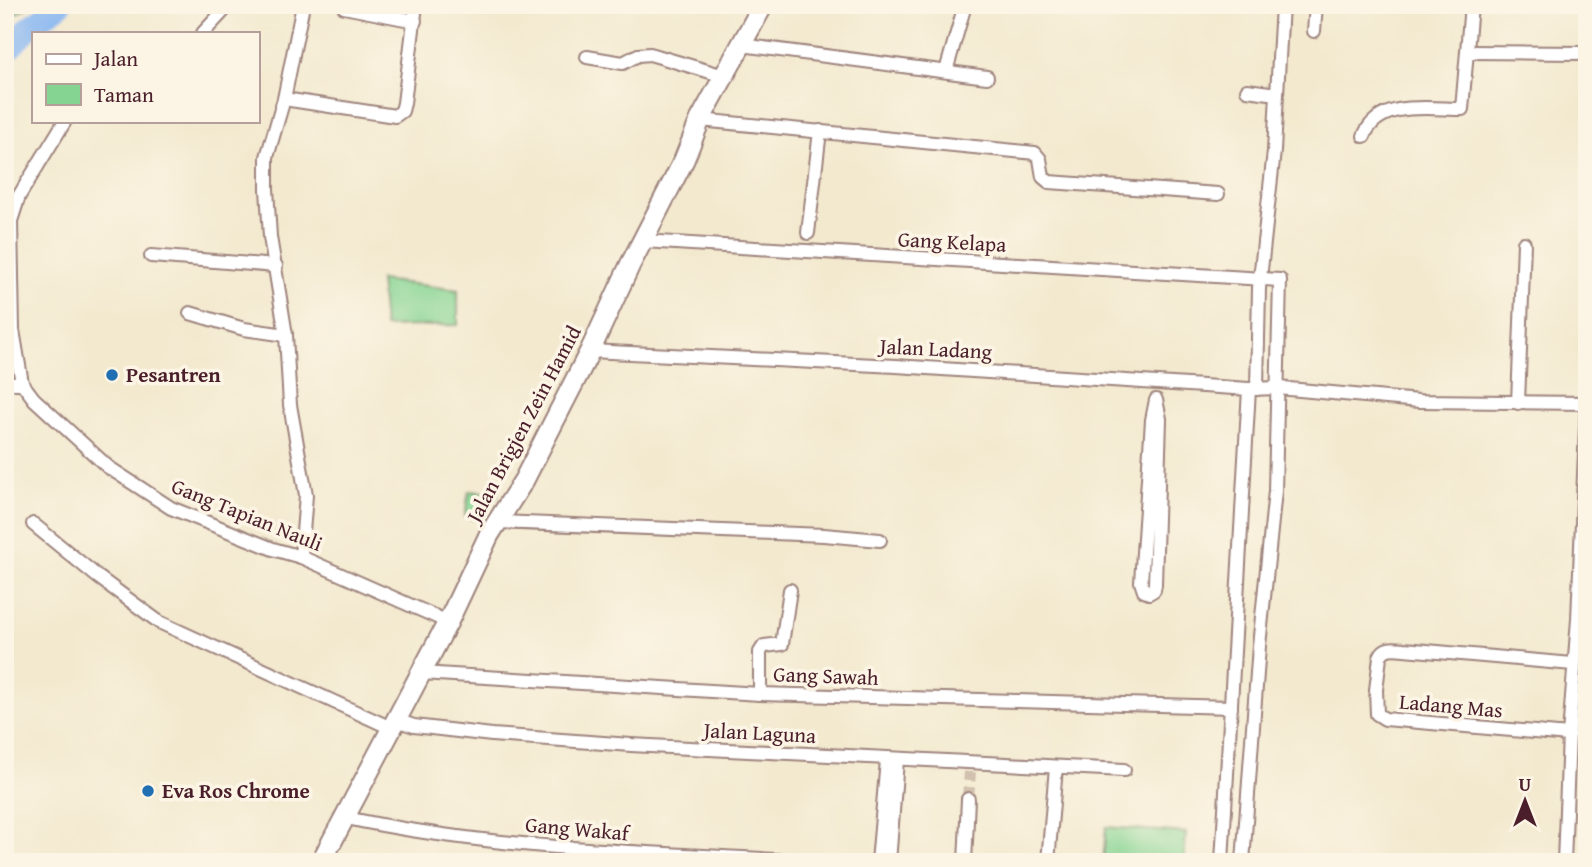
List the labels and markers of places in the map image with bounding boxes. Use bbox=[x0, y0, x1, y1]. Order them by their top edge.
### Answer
place label: Pesantren bbox=[126, 359, 221, 390]
marker: Pesantren bbox=[104, 367, 120, 383]
place label: Eva Ros Chrome bbox=[162, 775, 310, 806]
marker: Eva Ros Chrome bbox=[140, 783, 156, 799]

